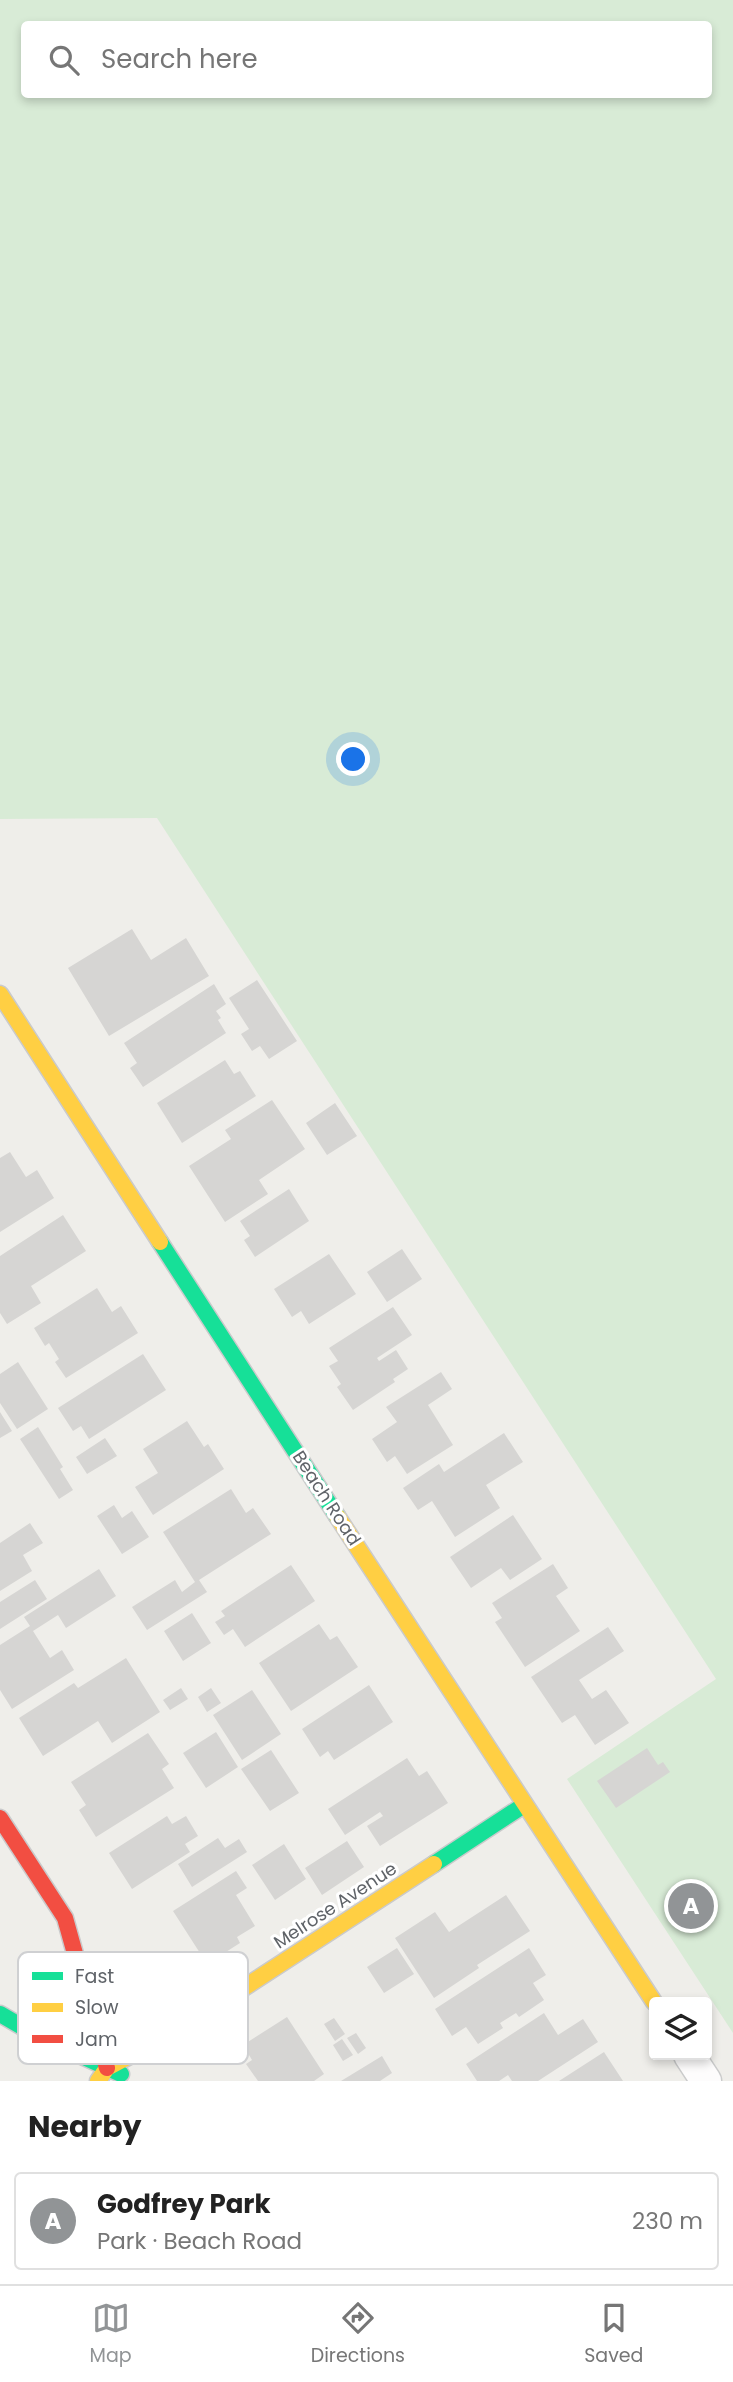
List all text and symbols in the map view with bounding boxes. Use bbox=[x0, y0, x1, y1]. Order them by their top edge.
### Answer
search box bbox=[21, 21, 712, 98]
icon: search bbox=[45, 41, 83, 79]
text: Search here bbox=[101, 41, 258, 77]
your location bbox=[336, 742, 370, 776]
street label: Beach Road bbox=[287, 1446, 367, 1550]
street label: Melrose Avenue bbox=[269, 1856, 401, 1954]
pin: A bbox=[668, 1880, 714, 1932]
legend bbox=[18, 1952, 248, 2064]
text: Fast bbox=[75, 1963, 114, 1990]
text: Slow bbox=[75, 1994, 119, 2021]
map controls bbox=[649, 1997, 712, 2060]
button: layers bbox=[649, 1997, 712, 2060]
text: Jam bbox=[75, 2026, 117, 2053]
text: Nearby bbox=[28, 2105, 142, 2148]
text: Godfrey Park bbox=[97, 2186, 271, 2222]
text: A bbox=[45, 2205, 61, 2237]
text: 230 m bbox=[632, 2205, 703, 2237]
text: Park · Beach Road bbox=[97, 2225, 302, 2257]
tab: Map bbox=[90, 2299, 132, 2370]
tab: Directions bbox=[311, 2299, 405, 2370]
tab: Saved bbox=[584, 2299, 643, 2370]

